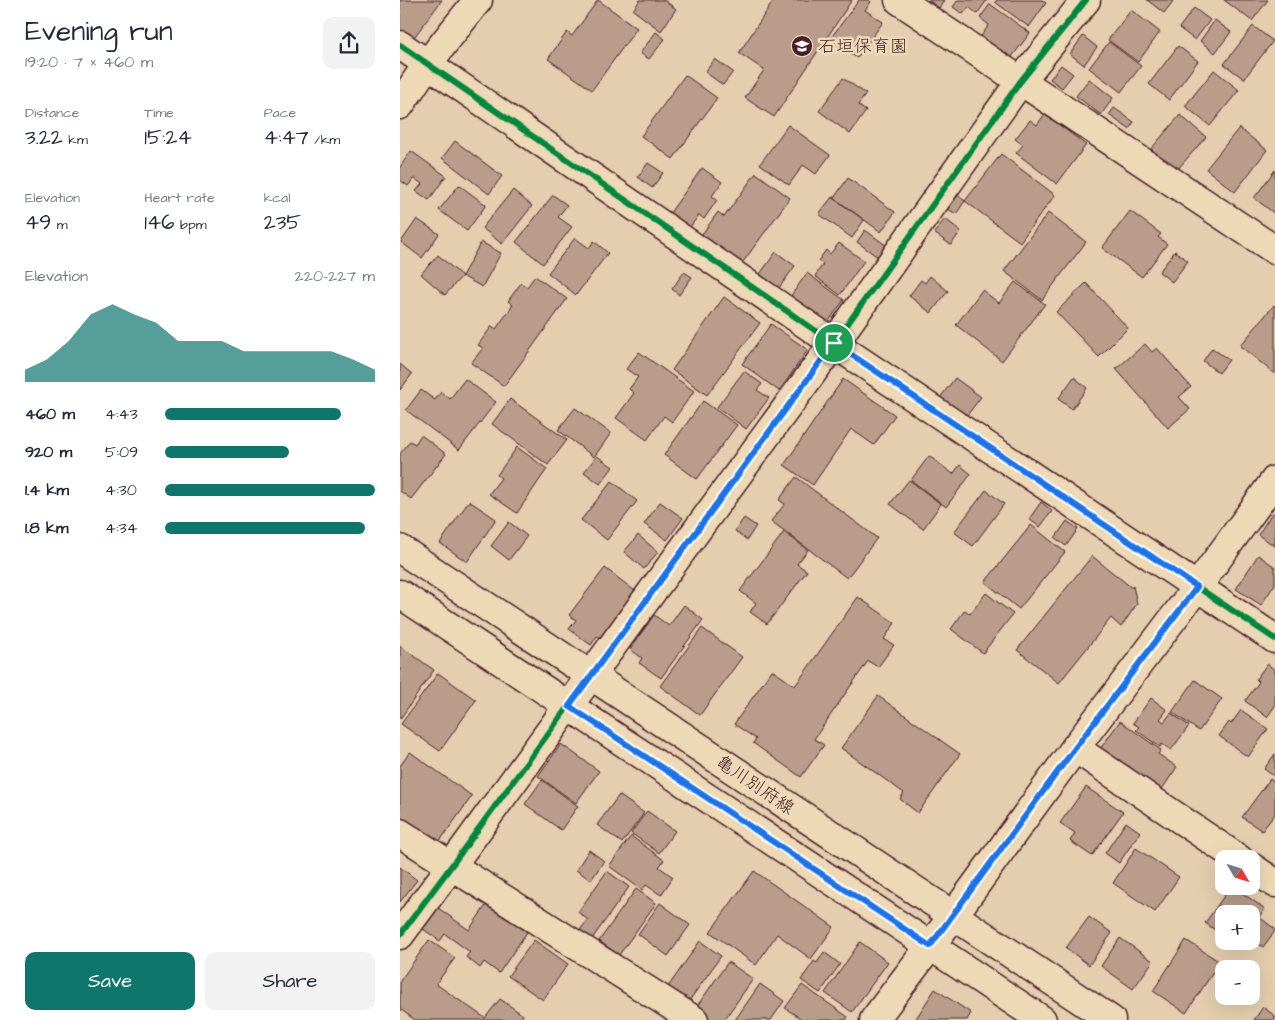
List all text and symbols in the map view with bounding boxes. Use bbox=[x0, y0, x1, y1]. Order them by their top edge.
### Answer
text: Evening run bbox=[25, 12, 173, 51]
button: share bbox=[323, 17, 375, 69]
school or university icon: 石垣保育園 bbox=[790, 34, 814, 58]
place label: 石垣保育園 bbox=[818, 34, 908, 59]
text: 19:20 · 7 × 460 m bbox=[25, 51, 153, 73]
text: Distance bbox=[25, 103, 79, 123]
text: Time bbox=[144, 103, 174, 123]
text: Pace bbox=[264, 103, 296, 123]
text: 3.22 bbox=[25, 123, 63, 152]
text: 15:24 bbox=[144, 123, 192, 152]
text: 4:47 bbox=[264, 123, 309, 152]
text: km bbox=[63, 130, 88, 150]
text: /km bbox=[309, 130, 340, 150]
text: Elevation bbox=[25, 188, 80, 208]
text: Heart rate bbox=[144, 188, 215, 208]
text: kcal bbox=[264, 188, 290, 208]
text: 49 bbox=[25, 208, 51, 237]
text: 146 bbox=[144, 208, 174, 237]
text: 235 bbox=[264, 208, 301, 237]
text: m bbox=[51, 215, 68, 235]
text: bpm bbox=[174, 215, 207, 235]
text: Elevation bbox=[25, 265, 88, 287]
text: 220–227 m bbox=[295, 265, 375, 287]
pin bbox=[813, 322, 855, 364]
icon: arrive bbox=[820, 329, 848, 357]
text: 460 m bbox=[25, 403, 75, 425]
text: 4:43 bbox=[105, 403, 138, 425]
text: 920 m bbox=[25, 441, 72, 463]
text: 5:09 bbox=[105, 441, 138, 463]
text: 1.4 km bbox=[25, 479, 69, 501]
text: 4:30 bbox=[105, 479, 137, 501]
text: 1.8 km bbox=[25, 517, 68, 539]
text: 4:34 bbox=[105, 517, 138, 539]
street label: 亀川別府線 bbox=[711, 749, 799, 821]
north arrow bbox=[1215, 850, 1260, 895]
map controls bbox=[1215, 850, 1260, 1005]
button: + bbox=[1215, 905, 1260, 950]
button: Save bbox=[25, 952, 195, 1010]
button: Share bbox=[205, 952, 375, 1010]
button: − bbox=[1215, 960, 1260, 1005]

